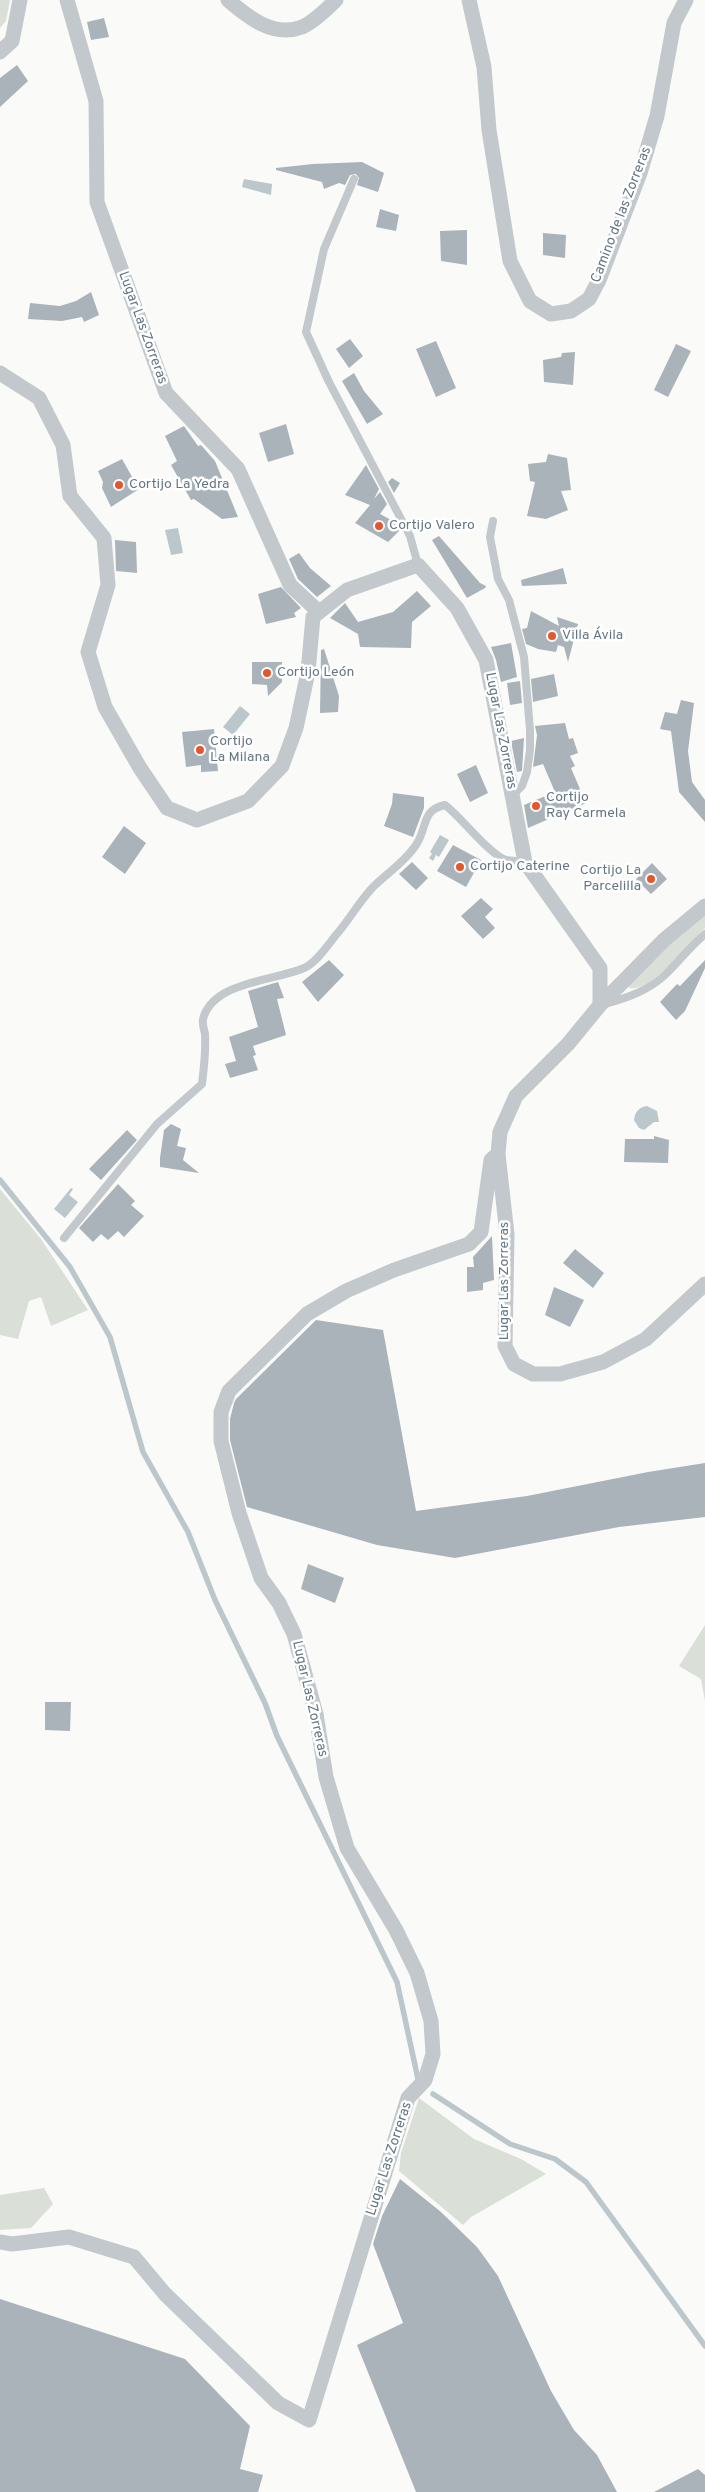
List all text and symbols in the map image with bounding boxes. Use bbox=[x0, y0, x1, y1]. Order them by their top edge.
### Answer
street label: Camino de las Zorreras bbox=[588, 144, 656, 286]
street label: Lugar Las Zorreras bbox=[114, 269, 170, 387]
place label: Cortijo La Yedra bbox=[129, 477, 229, 493]
marker: Cortijo La Yedra bbox=[113, 479, 125, 491]
place label: Cortijo Valero bbox=[389, 518, 475, 534]
marker: Cortijo Valero bbox=[373, 520, 385, 532]
place label: Villa Ávila bbox=[562, 628, 623, 644]
marker: Villa Ávila bbox=[546, 630, 558, 642]
place label: Cortijo León bbox=[277, 665, 354, 681]
marker: Cortijo León bbox=[261, 667, 273, 679]
street label: Lugar Las Zorreras bbox=[480, 671, 520, 791]
place label: Cortijo La Milana bbox=[210, 734, 270, 766]
marker: Cortijo La Milana bbox=[194, 744, 206, 756]
place label: Cortijo Ray Carmela bbox=[546, 790, 626, 822]
marker: Cortijo Ray Carmela bbox=[530, 800, 542, 812]
place label: Cortijo Caterine bbox=[470, 859, 570, 875]
marker: Cortijo Caterine bbox=[454, 861, 466, 873]
place label: Cortijo La Parcelilla bbox=[580, 863, 641, 896]
marker: Cortijo La Parcelilla bbox=[645, 873, 657, 885]
street label: Lugar Las Zorreras bbox=[497, 1222, 513, 1340]
street label: Lugar Las Zorreras bbox=[287, 1639, 331, 1759]
street label: Lugar Las Zorreras bbox=[364, 2100, 416, 2218]

